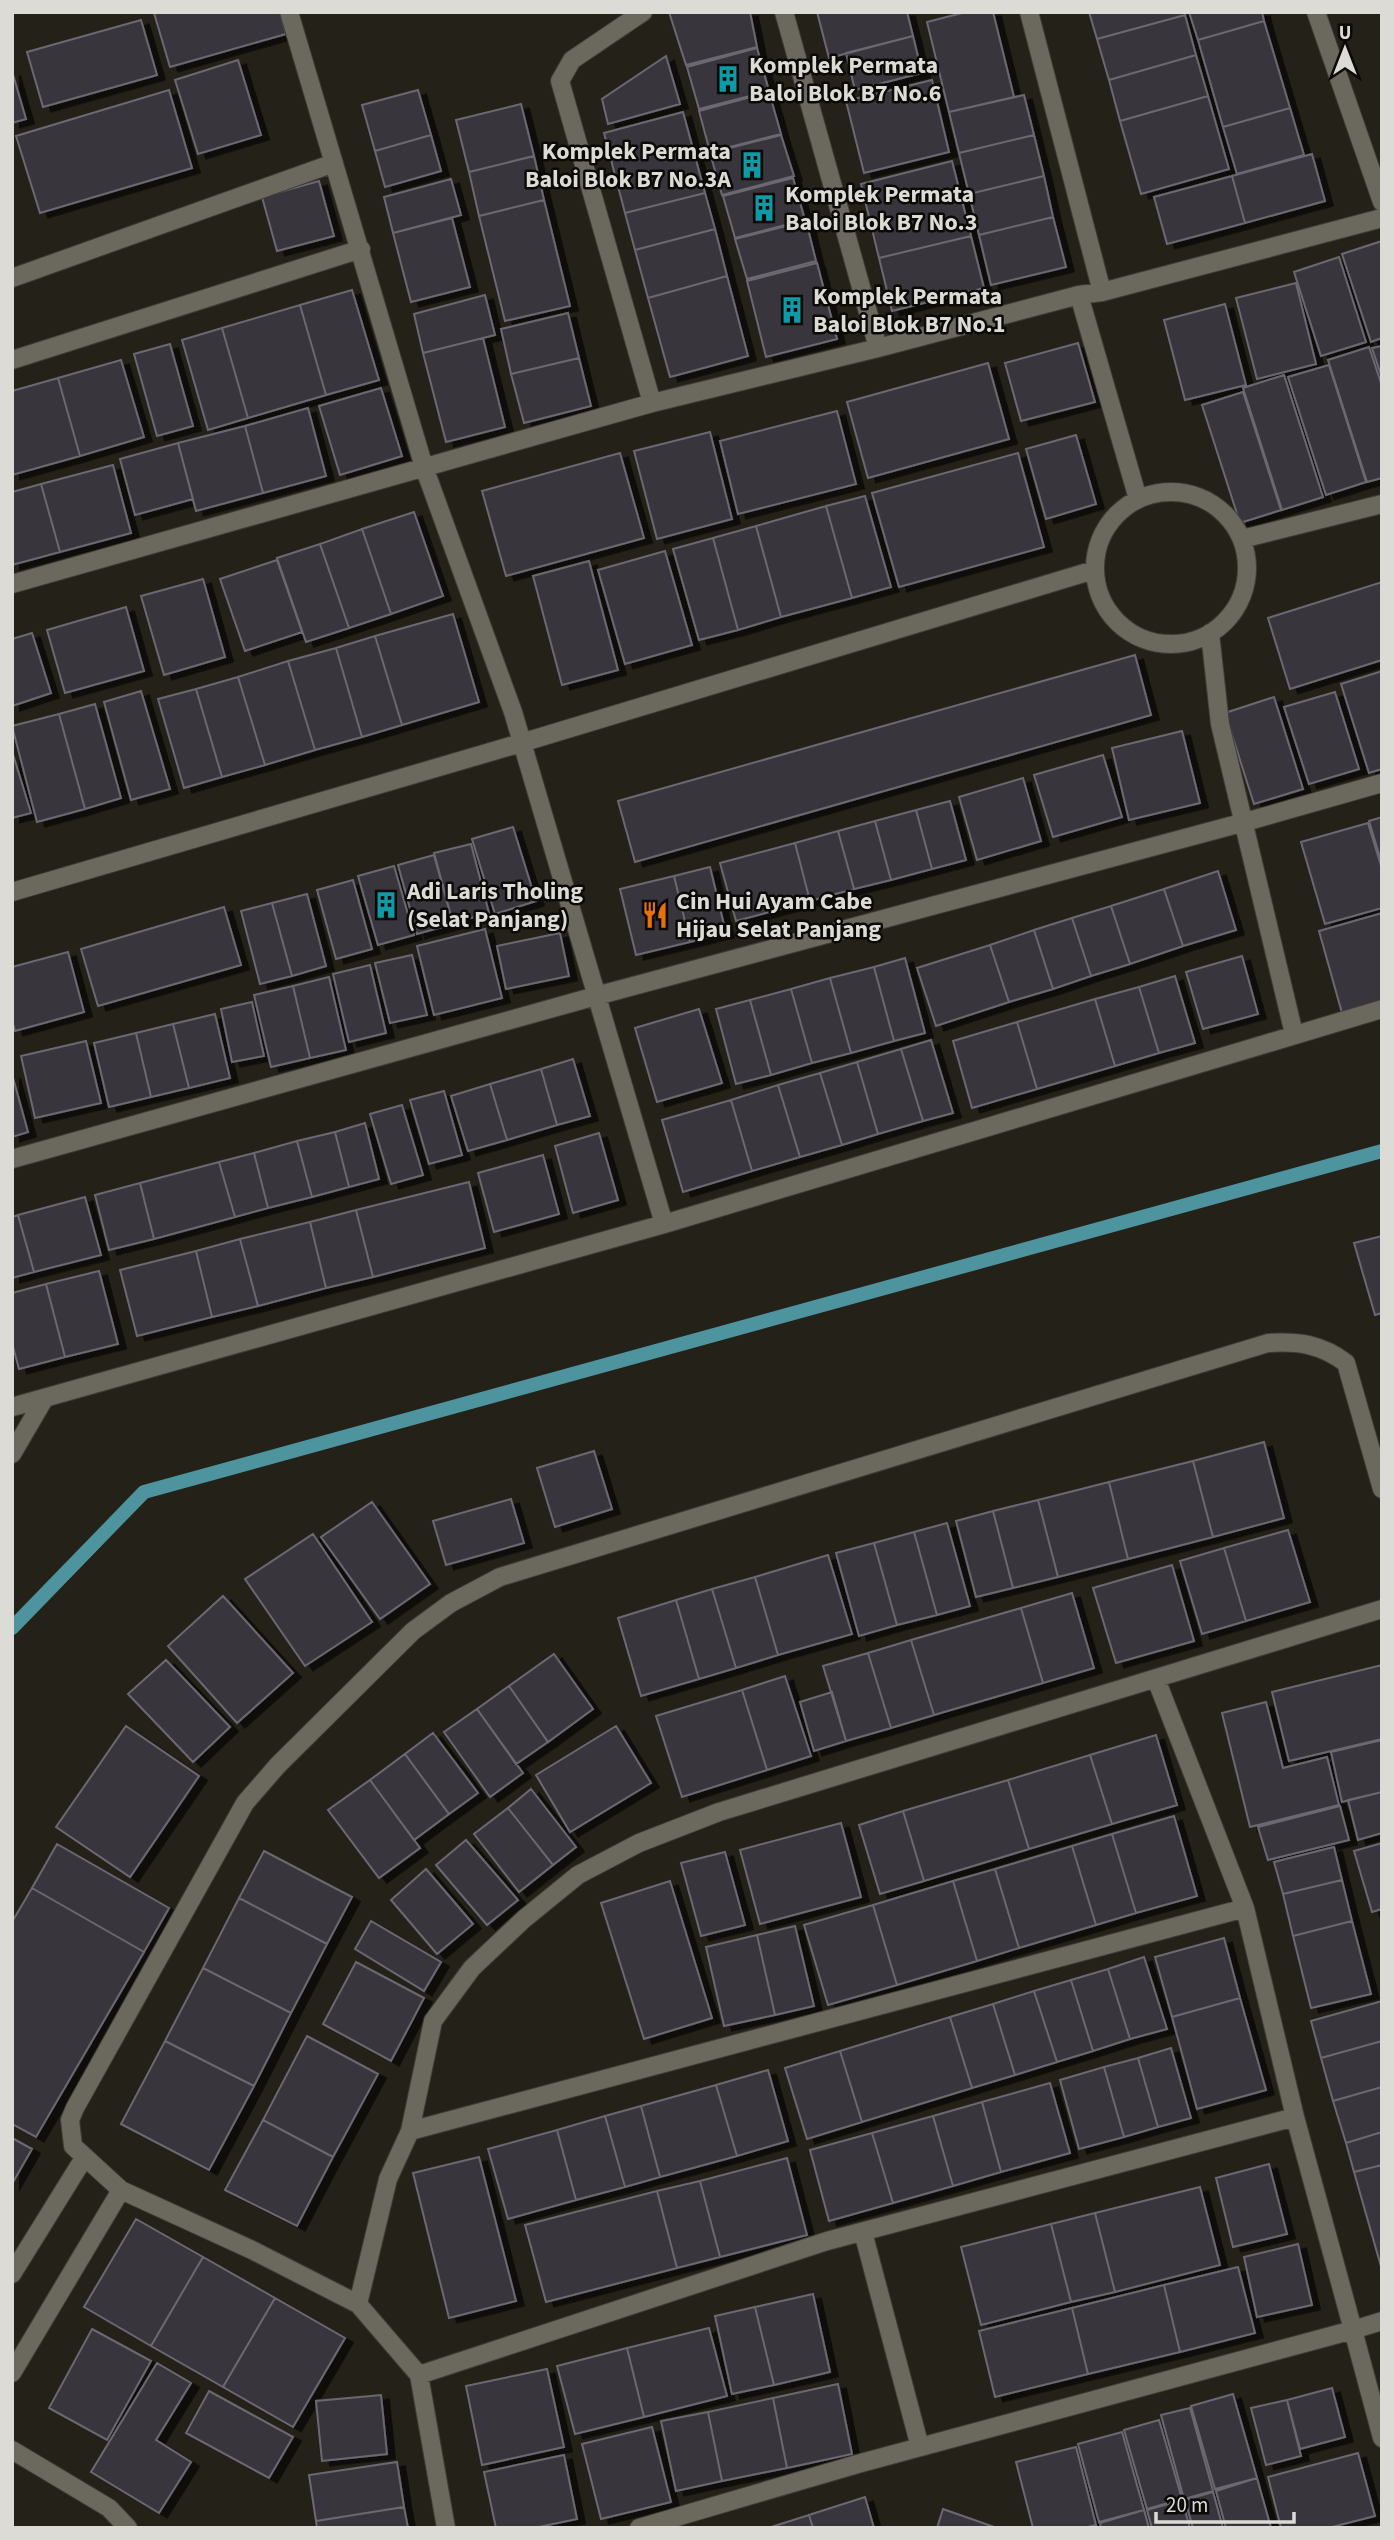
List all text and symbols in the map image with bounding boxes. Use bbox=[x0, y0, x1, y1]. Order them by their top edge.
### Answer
north arrow bbox=[1310, 14, 1380, 84]
text: U bbox=[1339, 20, 1351, 47]
place label: Komplek Permata Baloi Blok B7 No.6 bbox=[749, 48, 941, 111]
building icon: Komplek Permata Baloi Blok B7 No.6 bbox=[713, 64, 743, 94]
place label: Komplek Permata Baloi Blok B7 No.3A bbox=[525, 134, 731, 197]
building icon: Komplek Permata Baloi Blok B7 No.3A bbox=[737, 150, 767, 180]
place label: Komplek Permata Baloi Blok B7 No.3 bbox=[785, 177, 977, 240]
building icon: Komplek Permata Baloi Blok B7 No.3 bbox=[749, 193, 779, 223]
place label: Komplek Permata Baloi Blok B7 No.1 bbox=[813, 279, 1005, 342]
building icon: Komplek Permata Baloi Blok B7 No.1 bbox=[777, 295, 807, 325]
place label: Adi Laris Tholing (Selat Panjang) bbox=[406, 874, 583, 937]
place label: Cin Hui Ayam Cabe Hijau Selat Panjang bbox=[676, 884, 881, 947]
building icon: Adi Laris Tholing (Selat Panjang) bbox=[371, 890, 401, 920]
restaurant icon: Cin Hui Ayam Cabe Hijau Selat Panjang bbox=[640, 900, 670, 930]
scale bar bbox=[1156, 2480, 1294, 2524]
text: 20 m bbox=[1166, 2490, 1208, 2520]

